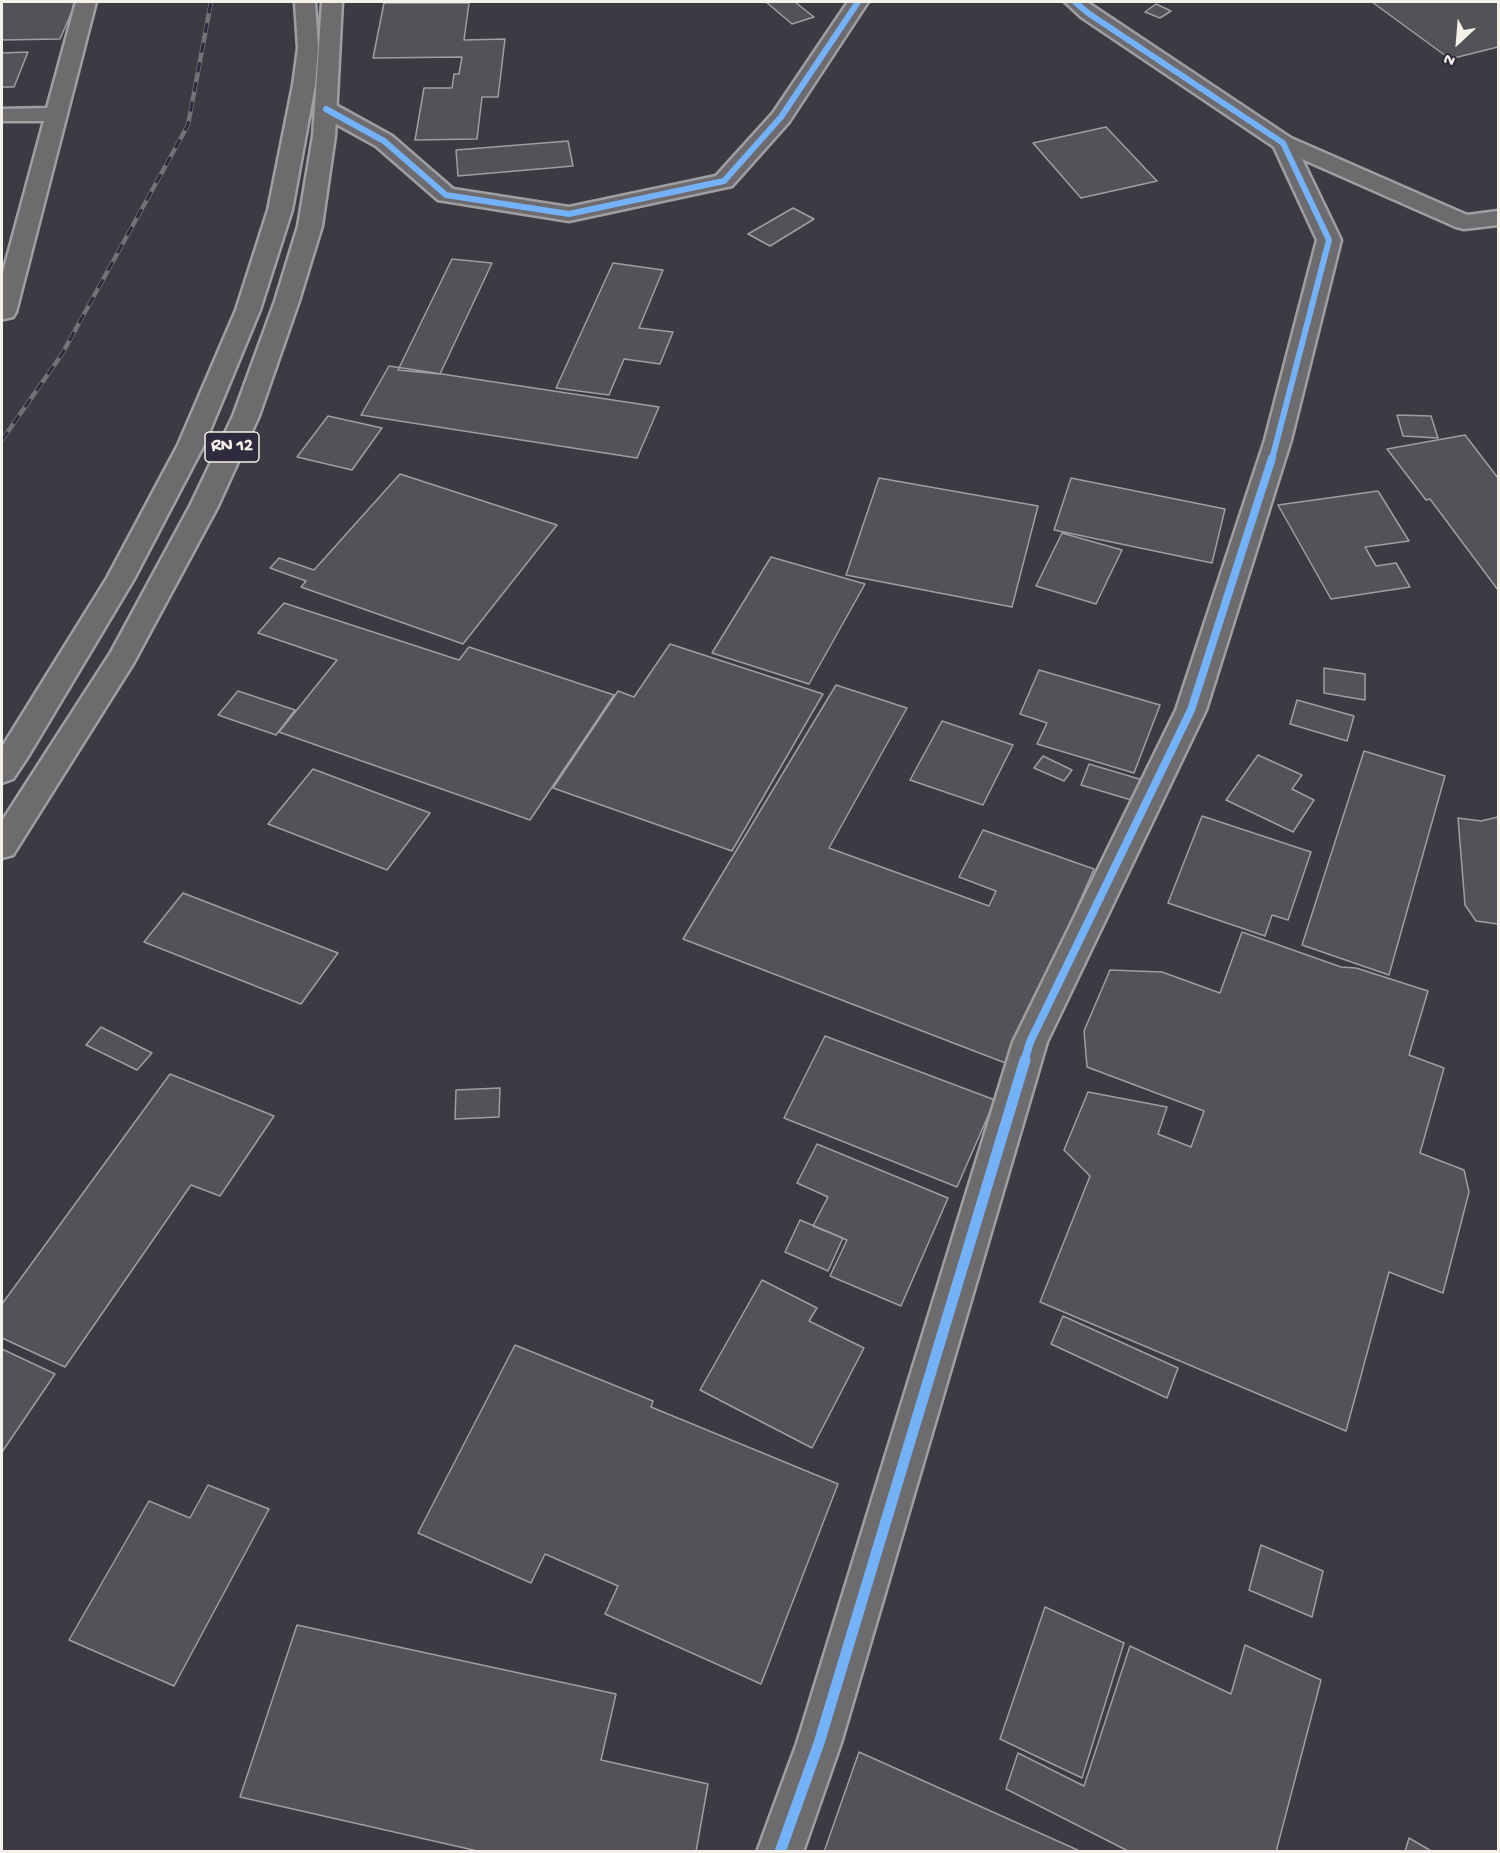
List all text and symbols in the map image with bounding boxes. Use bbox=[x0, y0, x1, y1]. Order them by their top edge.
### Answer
north arrow bbox=[1428, 12, 1488, 72]
text: N bbox=[1441, 48, 1459, 69]
road number: RN 12 bbox=[205, 432, 259, 462]

